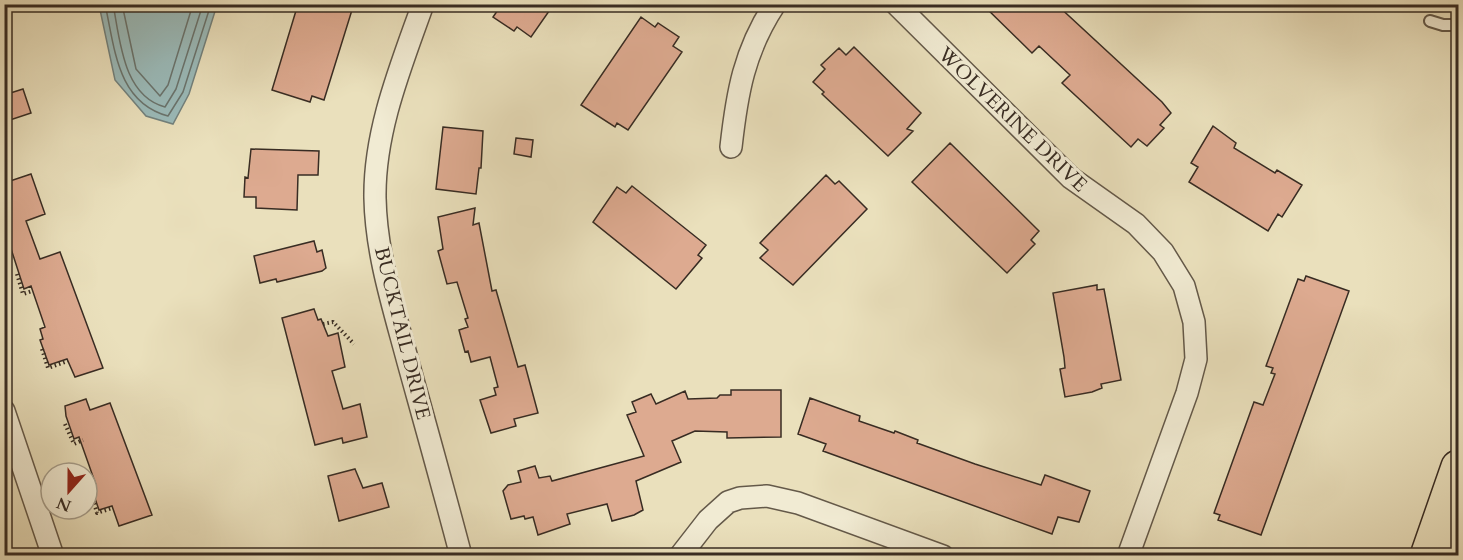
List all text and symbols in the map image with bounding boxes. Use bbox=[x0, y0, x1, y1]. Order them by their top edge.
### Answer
street label: WOLVERINE DRIVE bbox=[931, 40, 1093, 198]
street label: BUCKTAIL DRIVE bbox=[368, 244, 437, 422]
north arrow bbox=[39, 461, 99, 521]
text: N bbox=[53, 491, 74, 517]

